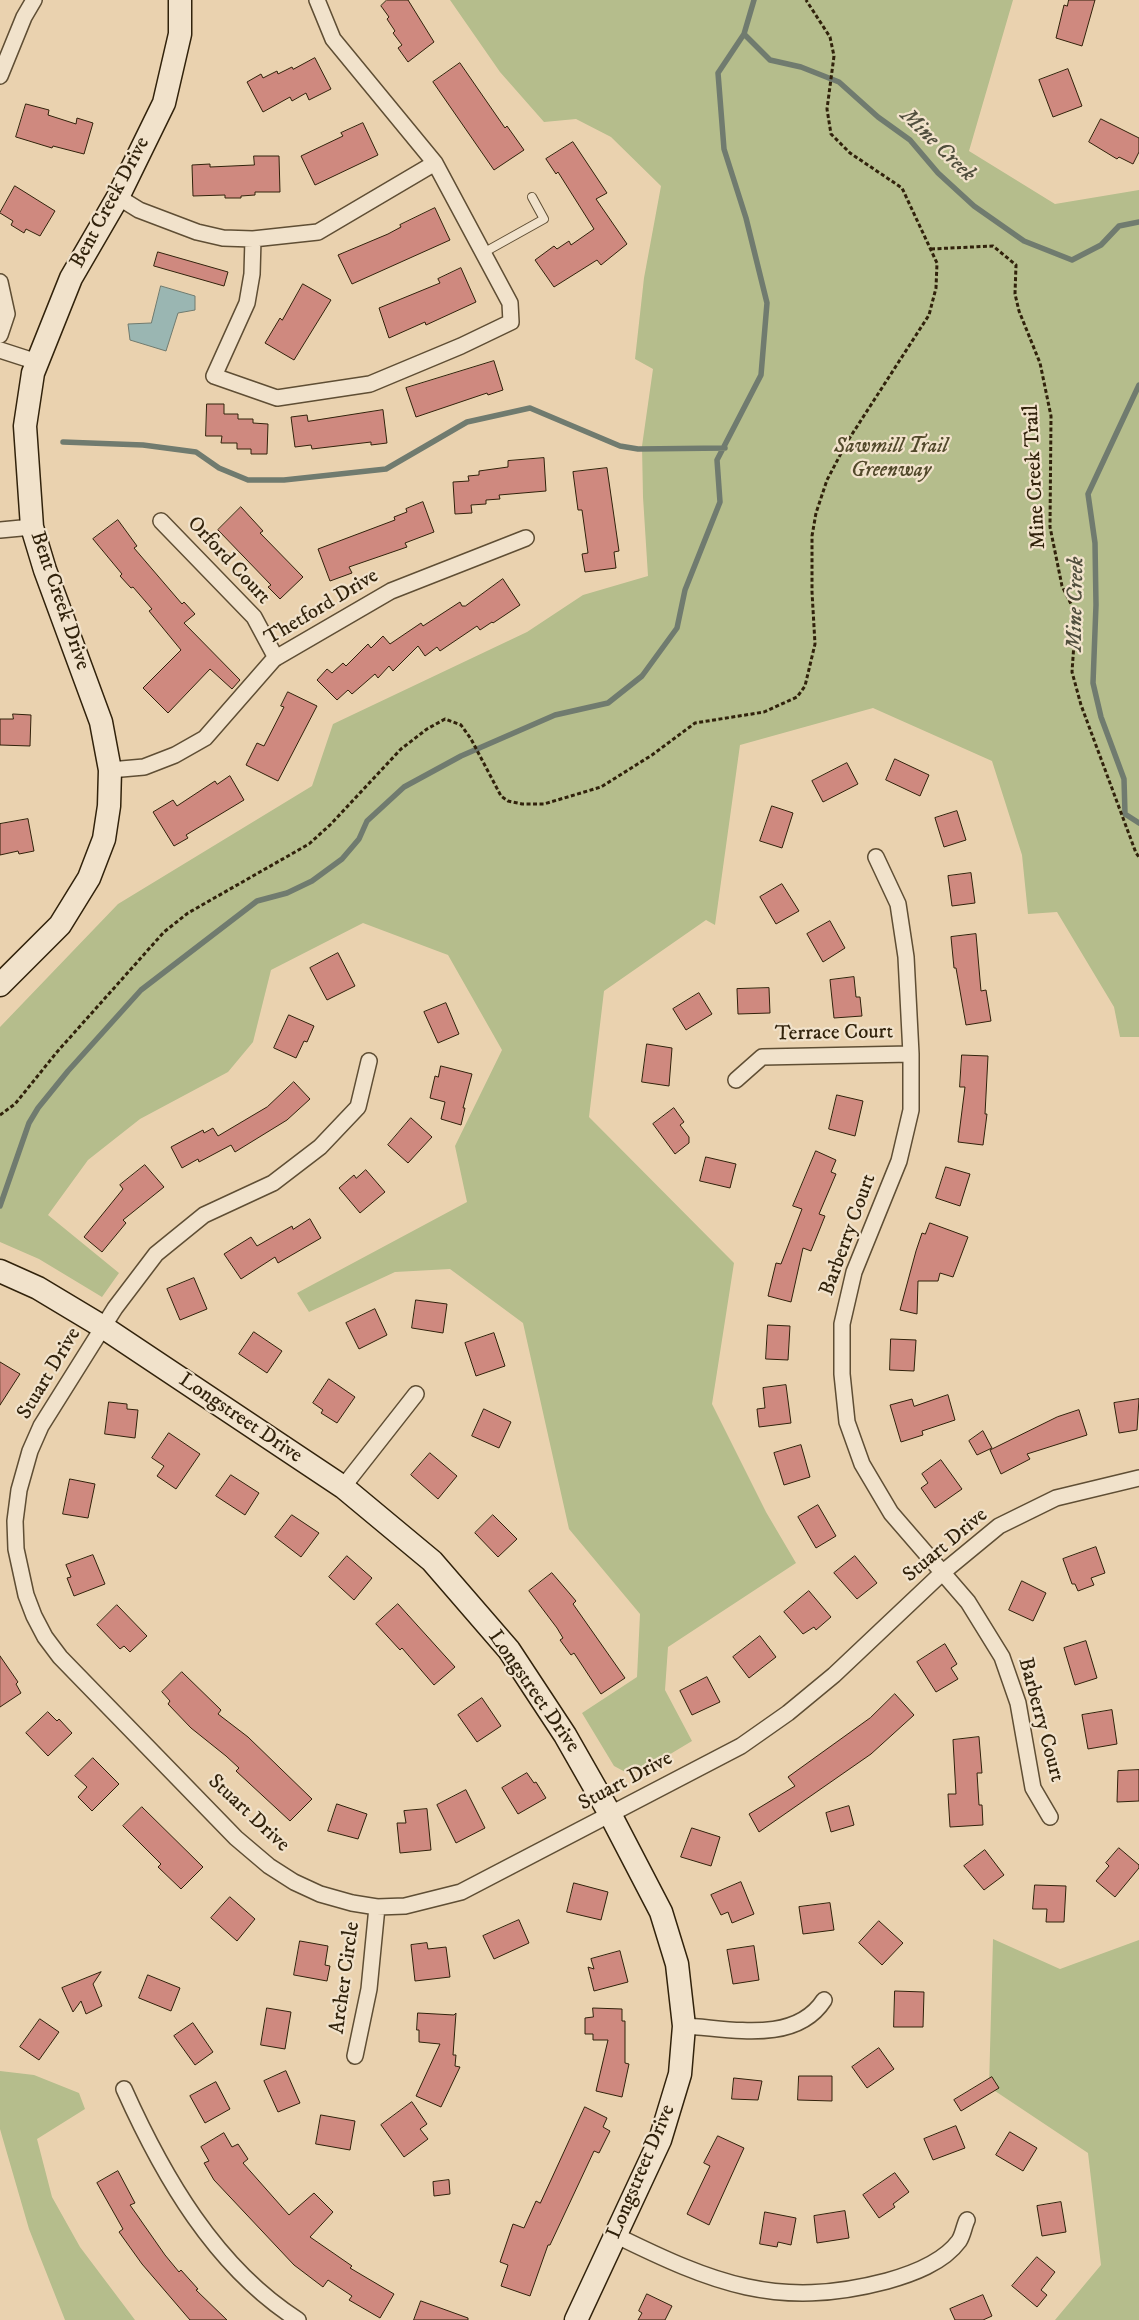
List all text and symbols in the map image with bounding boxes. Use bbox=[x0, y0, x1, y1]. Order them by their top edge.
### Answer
water label: Mine Creek bbox=[894, 104, 980, 188]
street label: Bent Creek Drive bbox=[66, 133, 156, 273]
street label: Mine Creek Trail bbox=[1020, 404, 1052, 550]
park label: Sawmill Trail Greenway bbox=[834, 435, 948, 485]
street label: Orford Court bbox=[181, 512, 275, 610]
street label: Bent Creek Drive bbox=[24, 528, 94, 674]
water label: Mine Creek bbox=[1063, 557, 1091, 651]
street label: Thetford Drive bbox=[260, 564, 384, 652]
street label: Terrace Court bbox=[775, 1020, 893, 1048]
street label: Barberry Court bbox=[815, 1171, 883, 1299]
street label: Stuart Drive bbox=[13, 1324, 87, 1424]
street label: Longstreet Drive bbox=[173, 1368, 307, 1470]
street label: Stuart Drive bbox=[899, 1503, 993, 1589]
street label: Longstreet Drive bbox=[482, 1626, 584, 1758]
street label: Barberry Court bbox=[1011, 1655, 1069, 1785]
street label: Stuart Drive bbox=[575, 1747, 677, 1817]
street label: Stuart Drive bbox=[202, 1770, 294, 1858]
street label: Archer Circle bbox=[326, 1920, 366, 2036]
street label: Longstreet Drive bbox=[602, 2101, 682, 2243]

